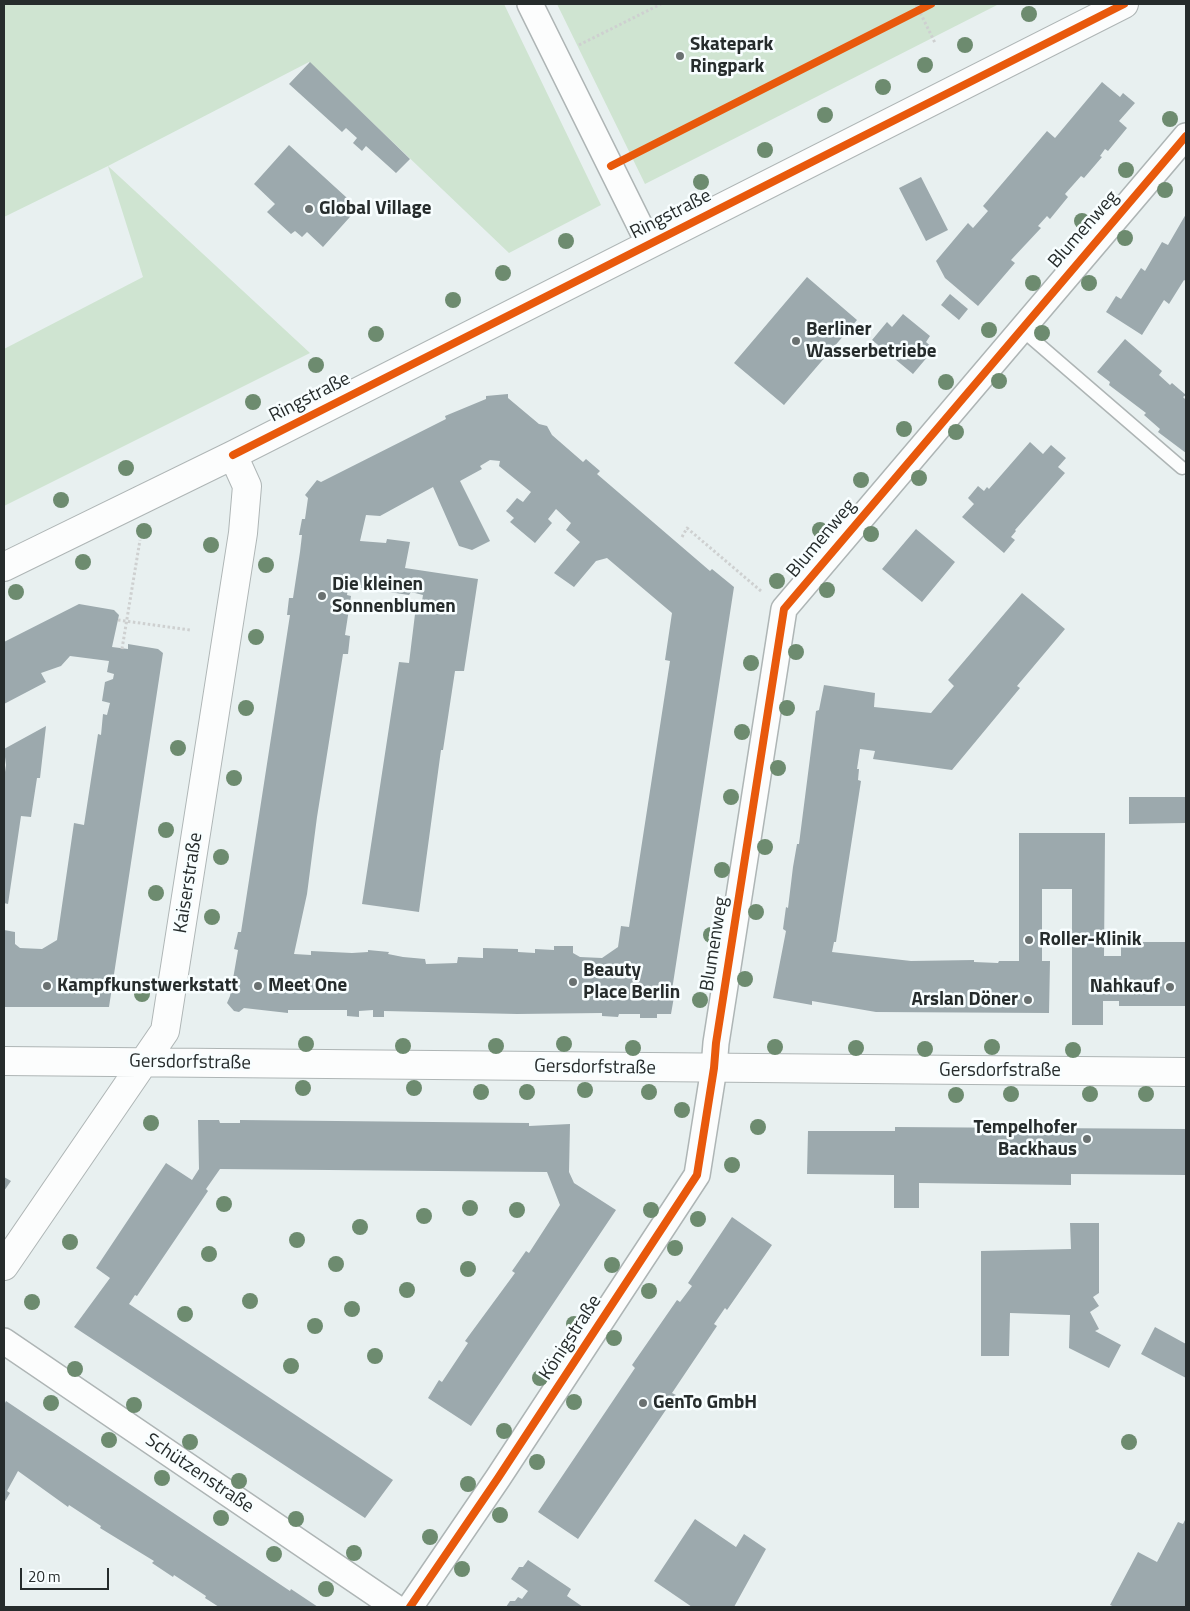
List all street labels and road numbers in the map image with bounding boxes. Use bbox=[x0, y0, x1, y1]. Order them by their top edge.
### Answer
street label: Ringstraße bbox=[627, 185, 715, 245]
street label: Blumenweg bbox=[1044, 186, 1124, 274]
street label: Ringstraße bbox=[266, 368, 354, 428]
street label: Blumenweg bbox=[783, 495, 861, 583]
street label: Kaiserstraße bbox=[170, 831, 208, 935]
street label: Blumenweg bbox=[696, 895, 734, 993]
street label: Gersdorfstraße bbox=[129, 1051, 251, 1075]
street label: Gersdorfstraße bbox=[534, 1056, 656, 1080]
street label: Gersdorfstraße bbox=[939, 1060, 1061, 1082]
street label: Königstraße bbox=[535, 1291, 607, 1385]
street label: Schützenstraße bbox=[140, 1429, 258, 1519]

